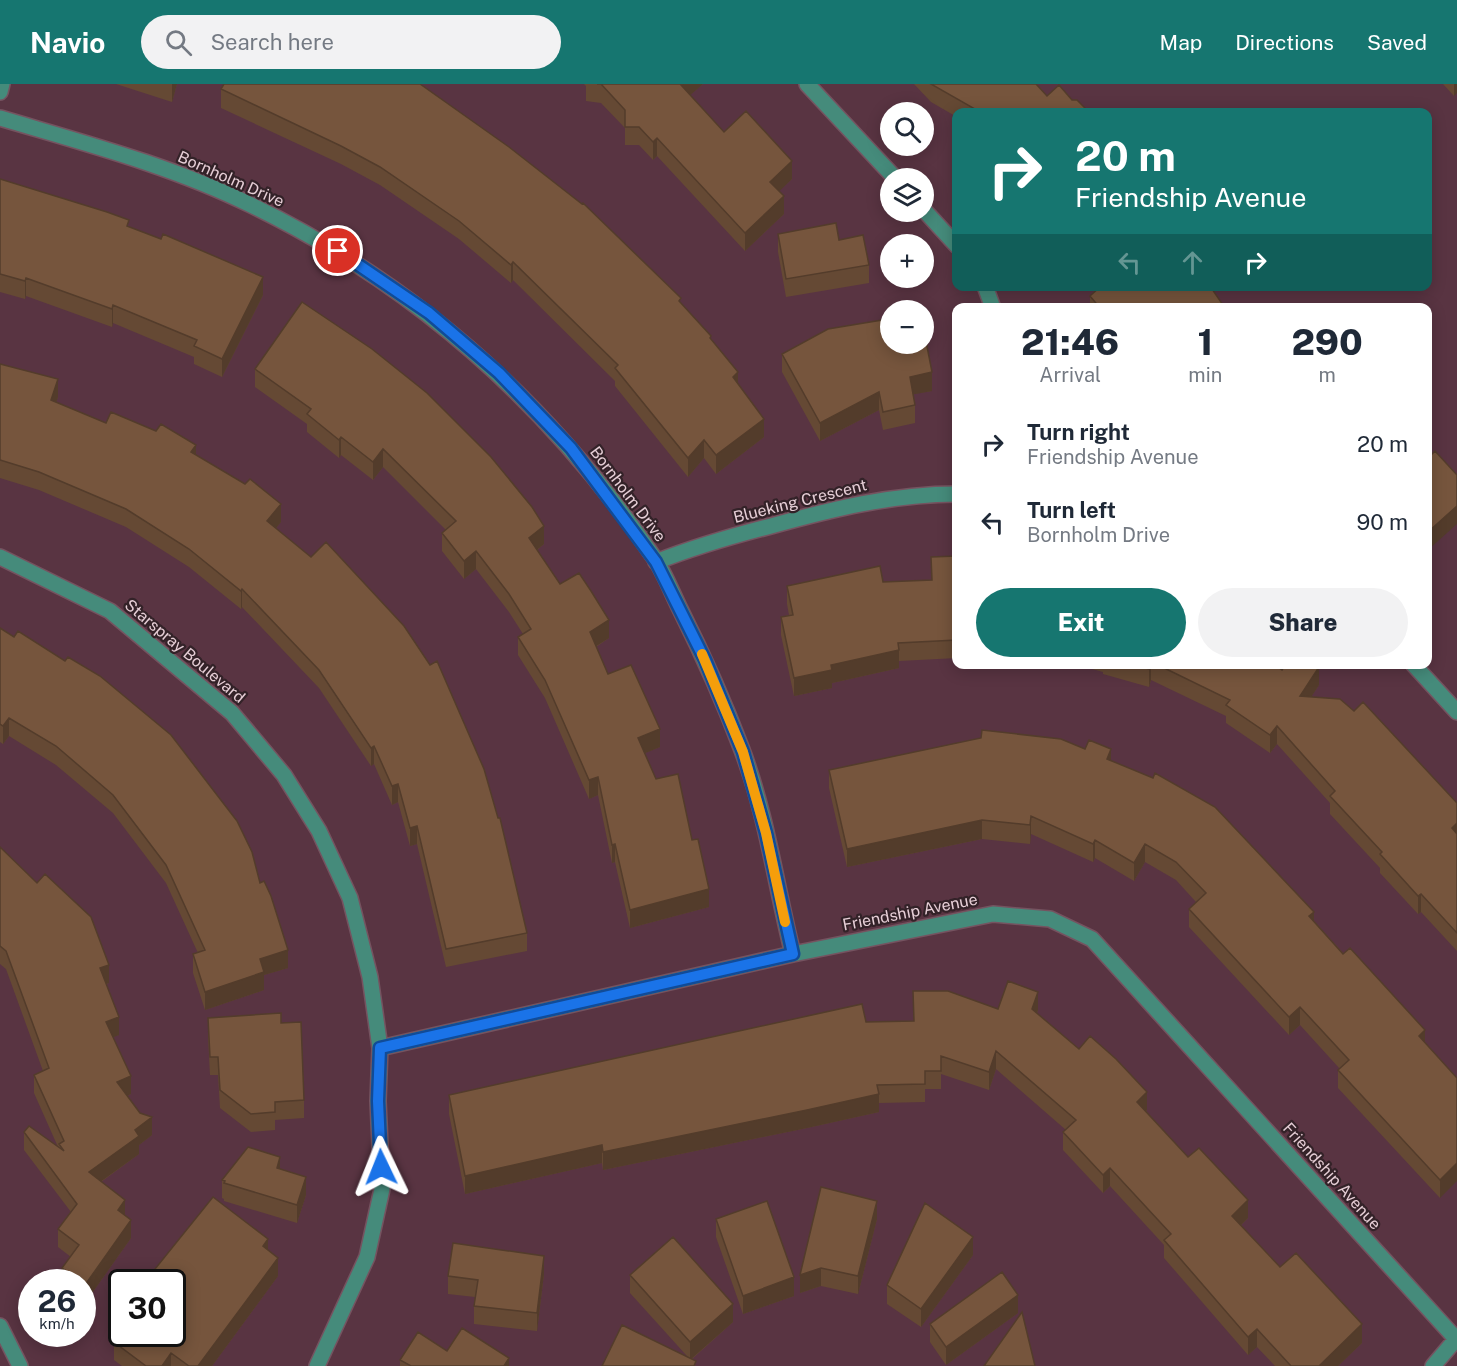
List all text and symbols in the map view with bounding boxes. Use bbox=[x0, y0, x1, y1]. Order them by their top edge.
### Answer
search box bbox=[141, 15, 561, 69]
text: Navio bbox=[30, 26, 105, 59]
icon: search bbox=[162, 26, 195, 59]
text: Search here bbox=[210, 29, 334, 55]
text: Map bbox=[1160, 30, 1202, 55]
text: Directions bbox=[1235, 30, 1334, 55]
text: Saved bbox=[1367, 30, 1427, 55]
map controls bbox=[880, 102, 934, 354]
button: search bbox=[880, 102, 934, 156]
text: 20 m bbox=[1075, 131, 1176, 180]
icon: right bbox=[976, 132, 1054, 210]
street label: Bornholm Drive bbox=[175, 147, 287, 211]
button: layers bbox=[880, 168, 934, 222]
text: Friendship Avenue bbox=[1075, 181, 1307, 213]
pin bbox=[312, 225, 363, 276]
icon: arrive bbox=[321, 234, 354, 267]
button: + bbox=[880, 234, 934, 288]
icon: left bbox=[1113, 246, 1146, 279]
icon: ahead bbox=[1176, 246, 1209, 279]
icon: right bbox=[1239, 246, 1272, 279]
button: − bbox=[880, 300, 934, 354]
text: 21:46 bbox=[1021, 321, 1119, 363]
text: 1 bbox=[1197, 321, 1213, 363]
text: 290 bbox=[1291, 321, 1363, 363]
text: Arrival bbox=[1039, 363, 1101, 387]
text: min bbox=[1188, 363, 1222, 387]
text: m bbox=[1318, 363, 1336, 387]
text: Turn right bbox=[1027, 419, 1130, 445]
icon: right bbox=[976, 428, 1009, 461]
text: 20 m bbox=[1357, 431, 1408, 457]
street label: Bornholm Drive bbox=[586, 443, 670, 545]
text: Friendship Avenue bbox=[1027, 445, 1199, 469]
street label: Blueking Crescent bbox=[731, 475, 869, 527]
text: Turn left bbox=[1027, 497, 1116, 523]
icon: left bbox=[976, 506, 1009, 539]
text: 90 m bbox=[1357, 509, 1408, 535]
text: Bornholm Drive bbox=[1027, 523, 1170, 547]
button: Exit bbox=[976, 588, 1186, 657]
button: Share bbox=[1198, 588, 1408, 657]
street label: Starspray Boulevard bbox=[121, 595, 249, 707]
street label: Friendship Avenue bbox=[841, 890, 979, 934]
street label: Friendship Avenue bbox=[1279, 1119, 1385, 1233]
position arrow bbox=[349, 1135, 413, 1199]
speed limit sign: 30 bbox=[108, 1269, 186, 1347]
text: 26 bbox=[38, 1283, 76, 1319]
text: km/h bbox=[39, 1315, 75, 1332]

